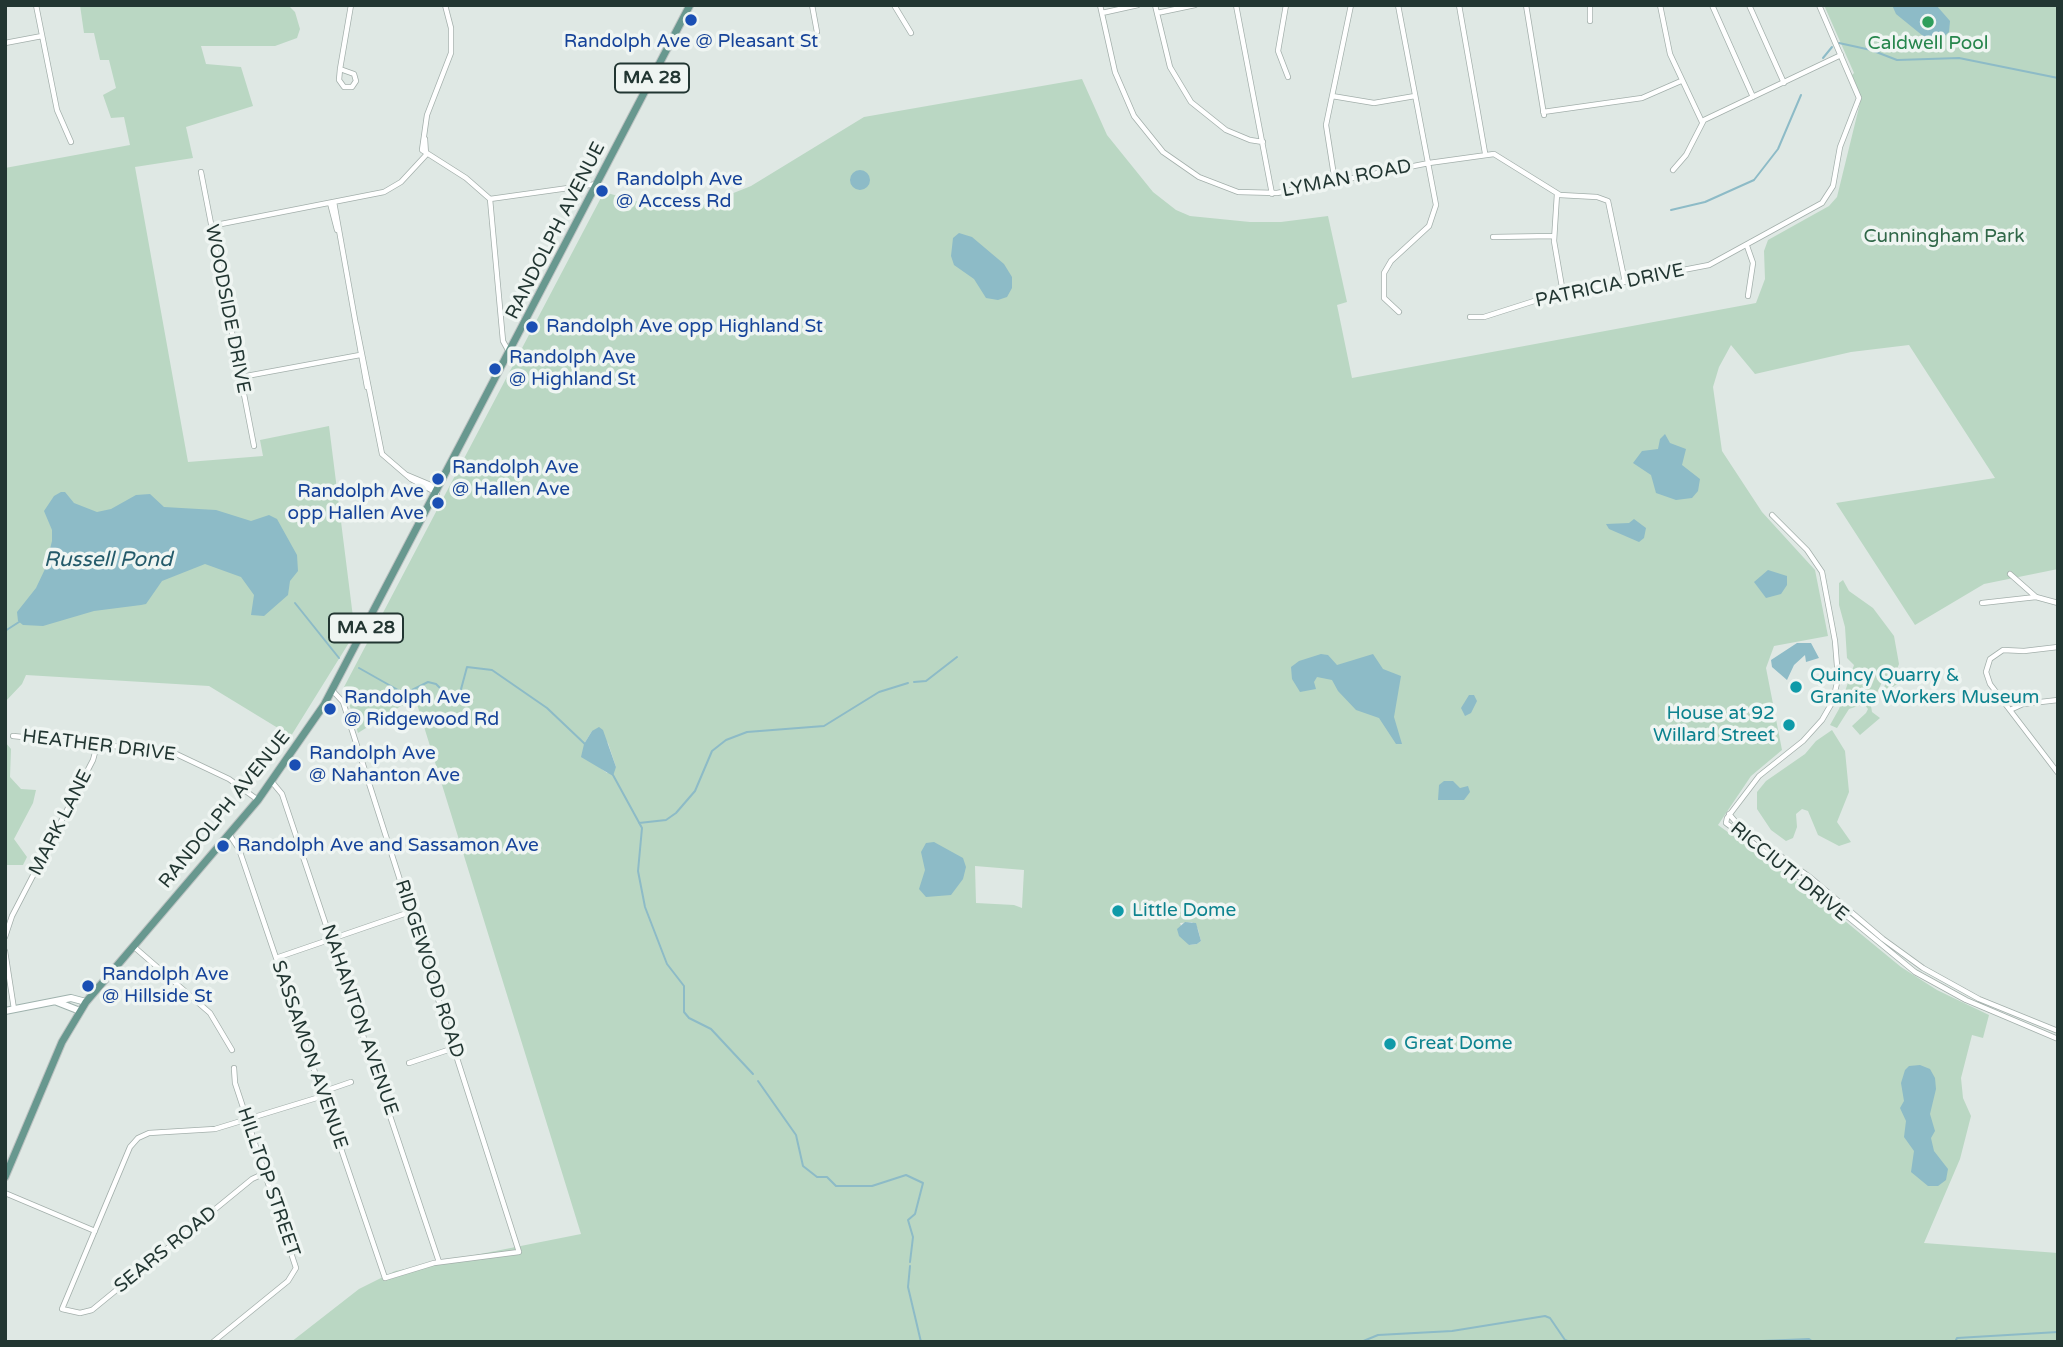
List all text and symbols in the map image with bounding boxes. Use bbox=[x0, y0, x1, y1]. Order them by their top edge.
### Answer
marker: Randolph Ave @ Pleasant St bbox=[683, 12, 699, 28]
marker: Caldwell Pool bbox=[1920, 14, 1936, 30]
place label: Randolph Ave @ Pleasant St bbox=[564, 31, 818, 53]
place label: Caldwell Pool bbox=[1867, 33, 1989, 55]
road number: MA 28 bbox=[615, 64, 689, 92]
street label: RANDOLPH AVENUE bbox=[501, 138, 611, 324]
street label: LYMAN ROAD bbox=[1280, 155, 1414, 203]
place label: Randolph Ave @ Access Rd bbox=[616, 169, 743, 213]
marker: Randolph Ave @ Access Rd bbox=[594, 183, 610, 199]
street label: WOODSIDE DRIVE bbox=[199, 223, 255, 395]
park label: Cunningham Park bbox=[1863, 226, 2025, 248]
street label: PATRICIA DRIVE bbox=[1533, 259, 1687, 313]
place label: Randolph Ave opp Highland St bbox=[546, 316, 823, 338]
marker: Randolph Ave opp Highland St bbox=[524, 319, 540, 335]
place label: Randolph Ave @ Highland St bbox=[509, 347, 636, 391]
marker: Randolph Ave @ Highland St bbox=[487, 361, 503, 377]
place label: Randolph Ave @ Hallen Ave bbox=[452, 457, 579, 501]
marker: Randolph Ave @ Hallen Ave bbox=[430, 471, 446, 487]
place label: Randolph Ave opp Hallen Ave bbox=[288, 481, 424, 525]
marker: Randolph Ave opp Hallen Ave bbox=[430, 495, 446, 511]
water label: Russell Pond bbox=[44, 547, 172, 573]
road number: MA 28 bbox=[329, 614, 403, 642]
place label: Quincy Quarry & Granite Workers Museum bbox=[1810, 665, 2039, 709]
marker: Quincy Quarry & Granite Workers Museum bbox=[1788, 679, 1804, 695]
place label: Randolph Ave @ Ridgewood Rd bbox=[344, 687, 499, 731]
marker: Randolph Ave @ Ridgewood Rd bbox=[322, 701, 338, 717]
place label: House at 92 Willard Street bbox=[1653, 703, 1775, 747]
marker: House at 92 Willard Street bbox=[1781, 717, 1797, 733]
street label: HEATHER DRIVE bbox=[21, 725, 177, 767]
street label: RANDOLPH AVENUE bbox=[154, 727, 296, 893]
place label: Randolph Ave @ Nahanton Ave bbox=[309, 743, 460, 787]
marker: Randolph Ave @ Nahanton Ave bbox=[287, 757, 303, 773]
street label: MARK LANE bbox=[25, 766, 97, 880]
street label: RICCIUTI DRIVE bbox=[1725, 817, 1853, 927]
place label: Randolph Ave and Sassamon Ave bbox=[237, 835, 539, 857]
marker: Randolph Ave and Sassamon Ave bbox=[215, 838, 231, 854]
street label: RIDGEWOOD ROAD bbox=[389, 877, 469, 1061]
place label: Little Dome bbox=[1132, 900, 1236, 922]
marker: Little Dome bbox=[1110, 903, 1126, 919]
street label: NAHANTON AVENUE bbox=[316, 922, 402, 1118]
street label: SASSAMON AVENUE bbox=[266, 958, 352, 1152]
place label: Randolph Ave @ Hillside St bbox=[102, 964, 229, 1008]
marker: Randolph Ave @ Hillside St bbox=[80, 978, 96, 994]
place label: Great Dome bbox=[1404, 1033, 1512, 1055]
marker: Great Dome bbox=[1382, 1036, 1398, 1052]
street label: HILLTOP STREET bbox=[232, 1104, 304, 1260]
street label: SEARS ROAD bbox=[110, 1202, 222, 1298]

